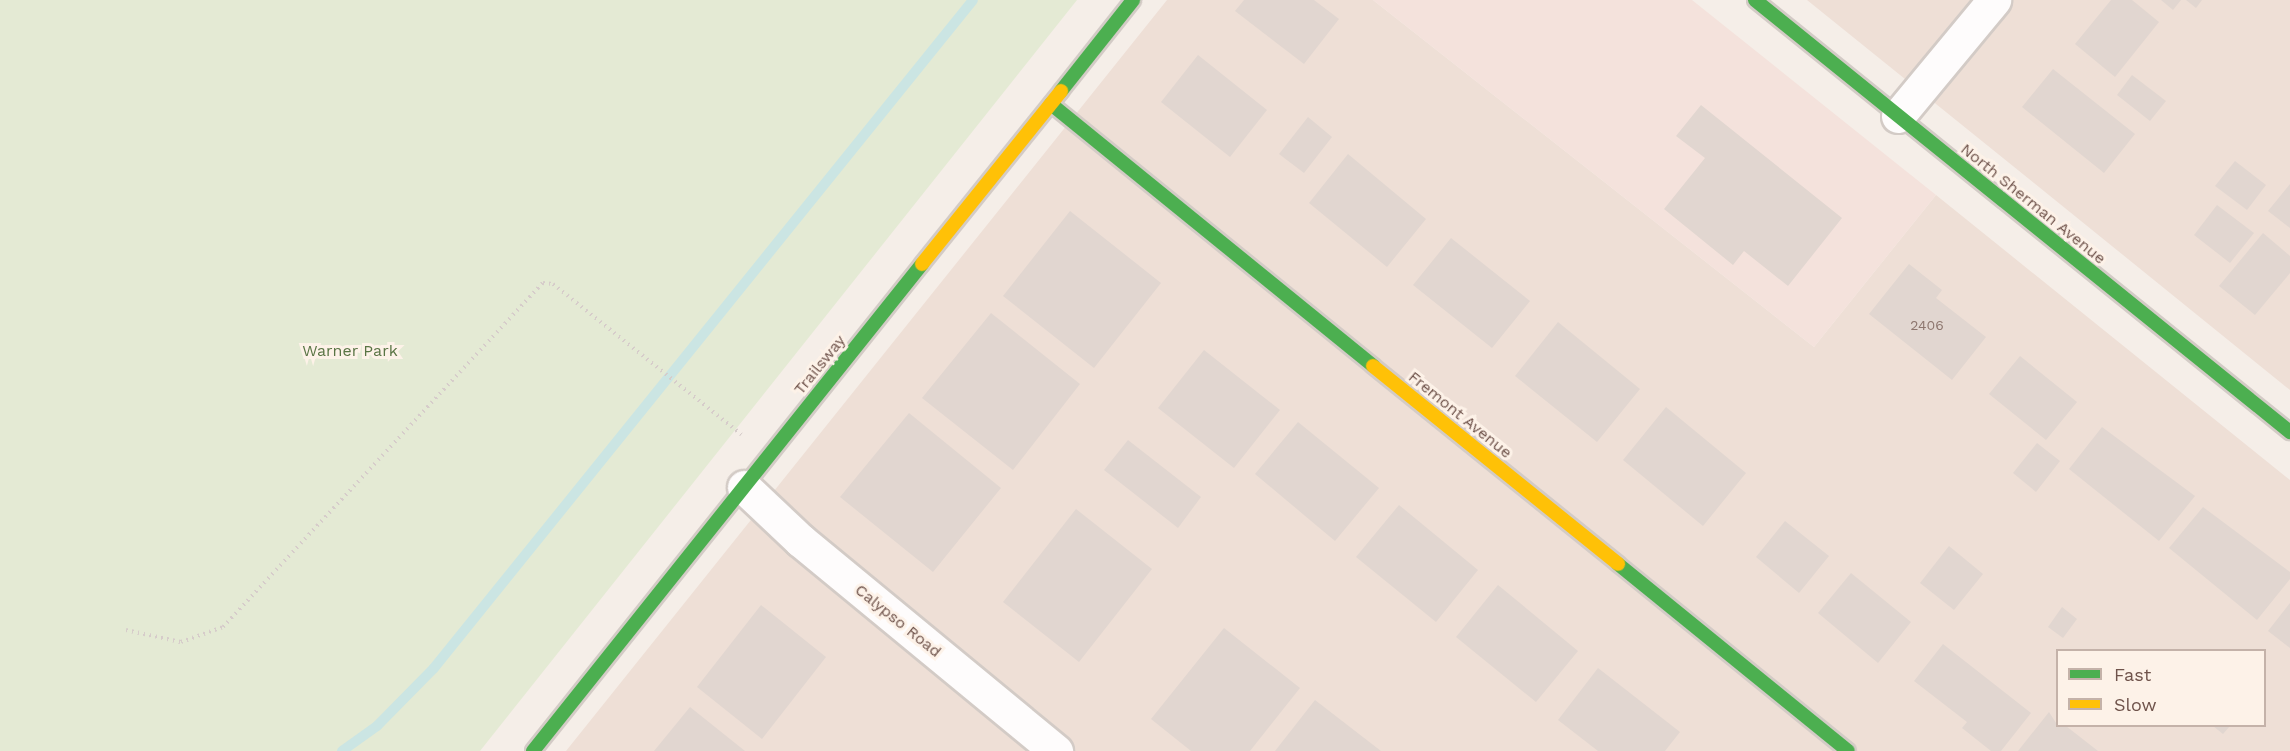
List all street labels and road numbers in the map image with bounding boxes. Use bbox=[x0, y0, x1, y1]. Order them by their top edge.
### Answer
street label: North Sherman Avenue bbox=[1956, 139, 2110, 269]
street label: Trailsway bbox=[790, 331, 850, 399]
street label: Fremont Avenue bbox=[1404, 367, 1516, 463]
street label: Calypso Road bbox=[851, 580, 945, 662]

